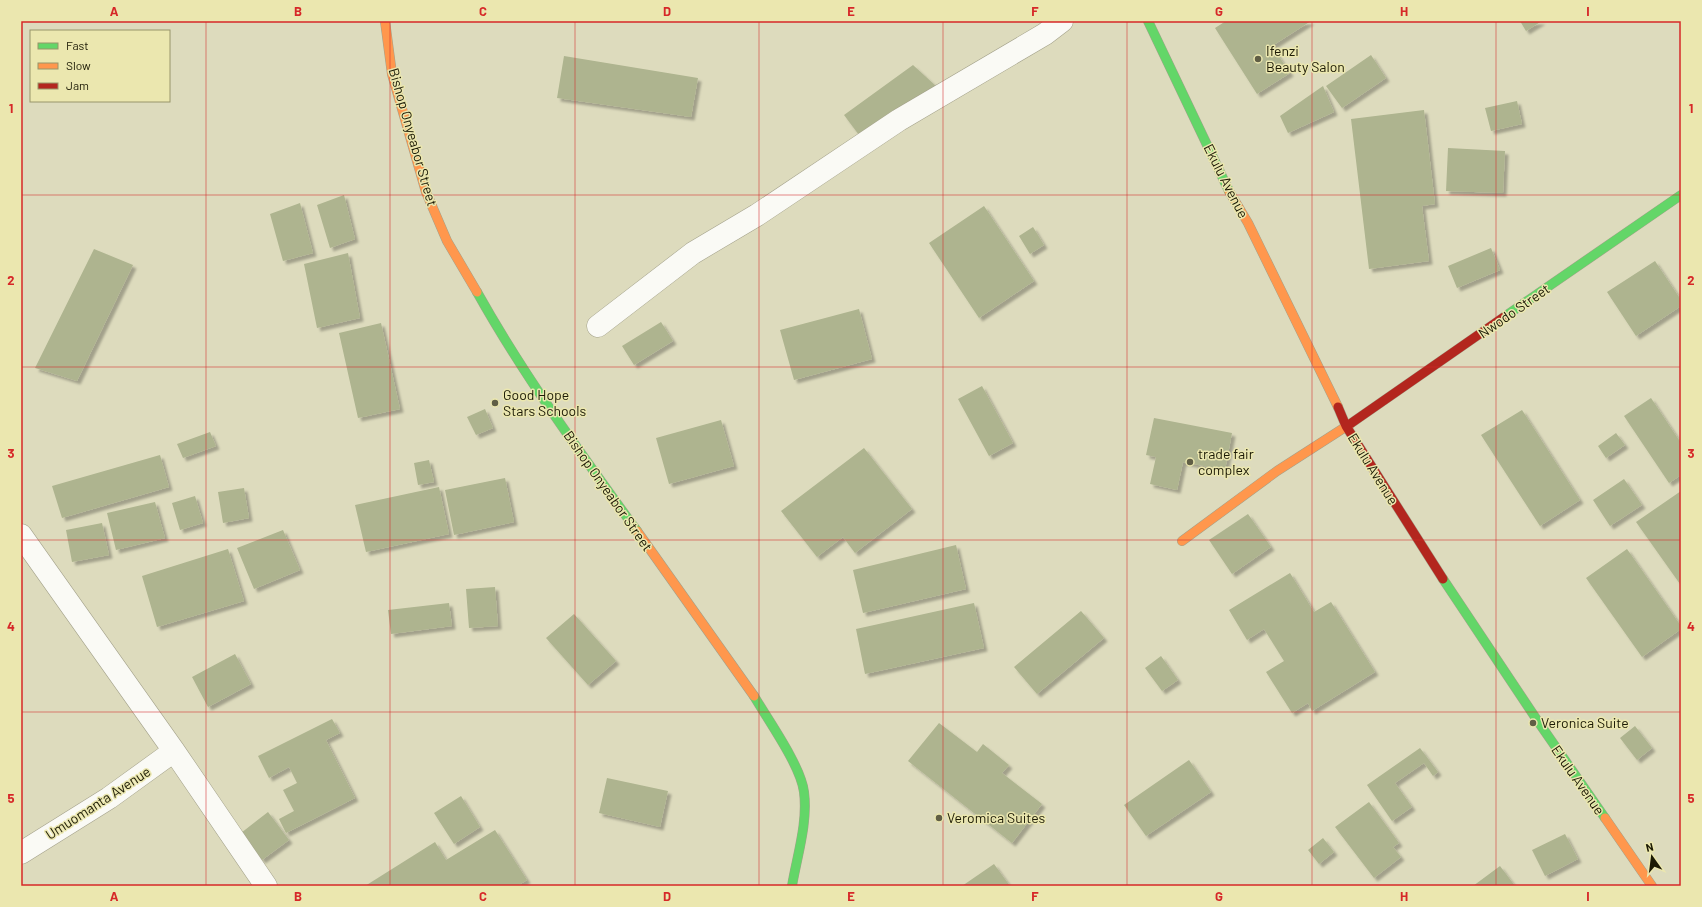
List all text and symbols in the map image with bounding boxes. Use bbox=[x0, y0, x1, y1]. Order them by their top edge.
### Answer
text: A bbox=[110, 3, 119, 19]
text: B bbox=[294, 3, 302, 19]
text: C bbox=[479, 3, 487, 19]
text: D bbox=[663, 3, 671, 19]
text: E bbox=[847, 3, 855, 19]
text: F bbox=[1031, 3, 1039, 19]
text: G bbox=[1215, 3, 1223, 19]
text: H bbox=[1400, 3, 1408, 19]
text: I bbox=[1586, 3, 1590, 19]
legend bbox=[30, 30, 170, 102]
text: Fast bbox=[66, 38, 89, 52]
place label: Ifenzi Beauty Salon bbox=[1266, 42, 1345, 75]
marker: Ifenzi Beauty Salon bbox=[1253, 54, 1263, 64]
text: Slow bbox=[66, 58, 91, 72]
street label: Bishop Onyeabor Street bbox=[386, 66, 441, 208]
text: Jam bbox=[66, 78, 89, 92]
text: 1 bbox=[9, 100, 13, 116]
text: 1 bbox=[1689, 100, 1693, 116]
street label: Ekulu Avenue bbox=[1200, 141, 1252, 221]
text: 2 bbox=[7, 272, 15, 288]
text: 2 bbox=[1687, 272, 1695, 288]
street label: Nwodo Street bbox=[1475, 280, 1553, 341]
place label: Good Hope Stars Schools bbox=[503, 386, 586, 419]
marker: Good Hope Stars Schools bbox=[490, 398, 500, 408]
street label: Bishop Onyeabor Street bbox=[560, 427, 656, 554]
street label: Ekulu Avenue bbox=[1345, 430, 1402, 508]
text: 3 bbox=[7, 445, 15, 461]
place label: trade fair complex bbox=[1198, 445, 1254, 478]
text: 3 bbox=[1687, 445, 1695, 461]
marker: trade fair complex bbox=[1185, 457, 1195, 467]
text: 4 bbox=[7, 618, 15, 634]
text: 4 bbox=[1687, 618, 1695, 634]
place label: Veronica Suite bbox=[1541, 714, 1629, 731]
marker: Veronica Suite bbox=[1528, 718, 1538, 728]
street label: Ekulu Avenue bbox=[1548, 742, 1609, 818]
street label: Umuomanta Avenue bbox=[42, 762, 153, 843]
text: 5 bbox=[7, 790, 15, 806]
text: 5 bbox=[1687, 790, 1695, 806]
place label: Veromica Suites bbox=[947, 809, 1046, 826]
marker: Veromica Suites bbox=[934, 813, 944, 823]
north arrow bbox=[1632, 837, 1672, 877]
text: N bbox=[1644, 840, 1655, 854]
text: A bbox=[110, 888, 119, 904]
text: B bbox=[294, 888, 302, 904]
text: C bbox=[479, 888, 487, 904]
text: D bbox=[663, 888, 671, 904]
text: E bbox=[847, 888, 855, 904]
text: F bbox=[1031, 888, 1039, 904]
text: G bbox=[1215, 888, 1223, 904]
text: H bbox=[1400, 888, 1408, 904]
text: I bbox=[1586, 888, 1590, 904]

